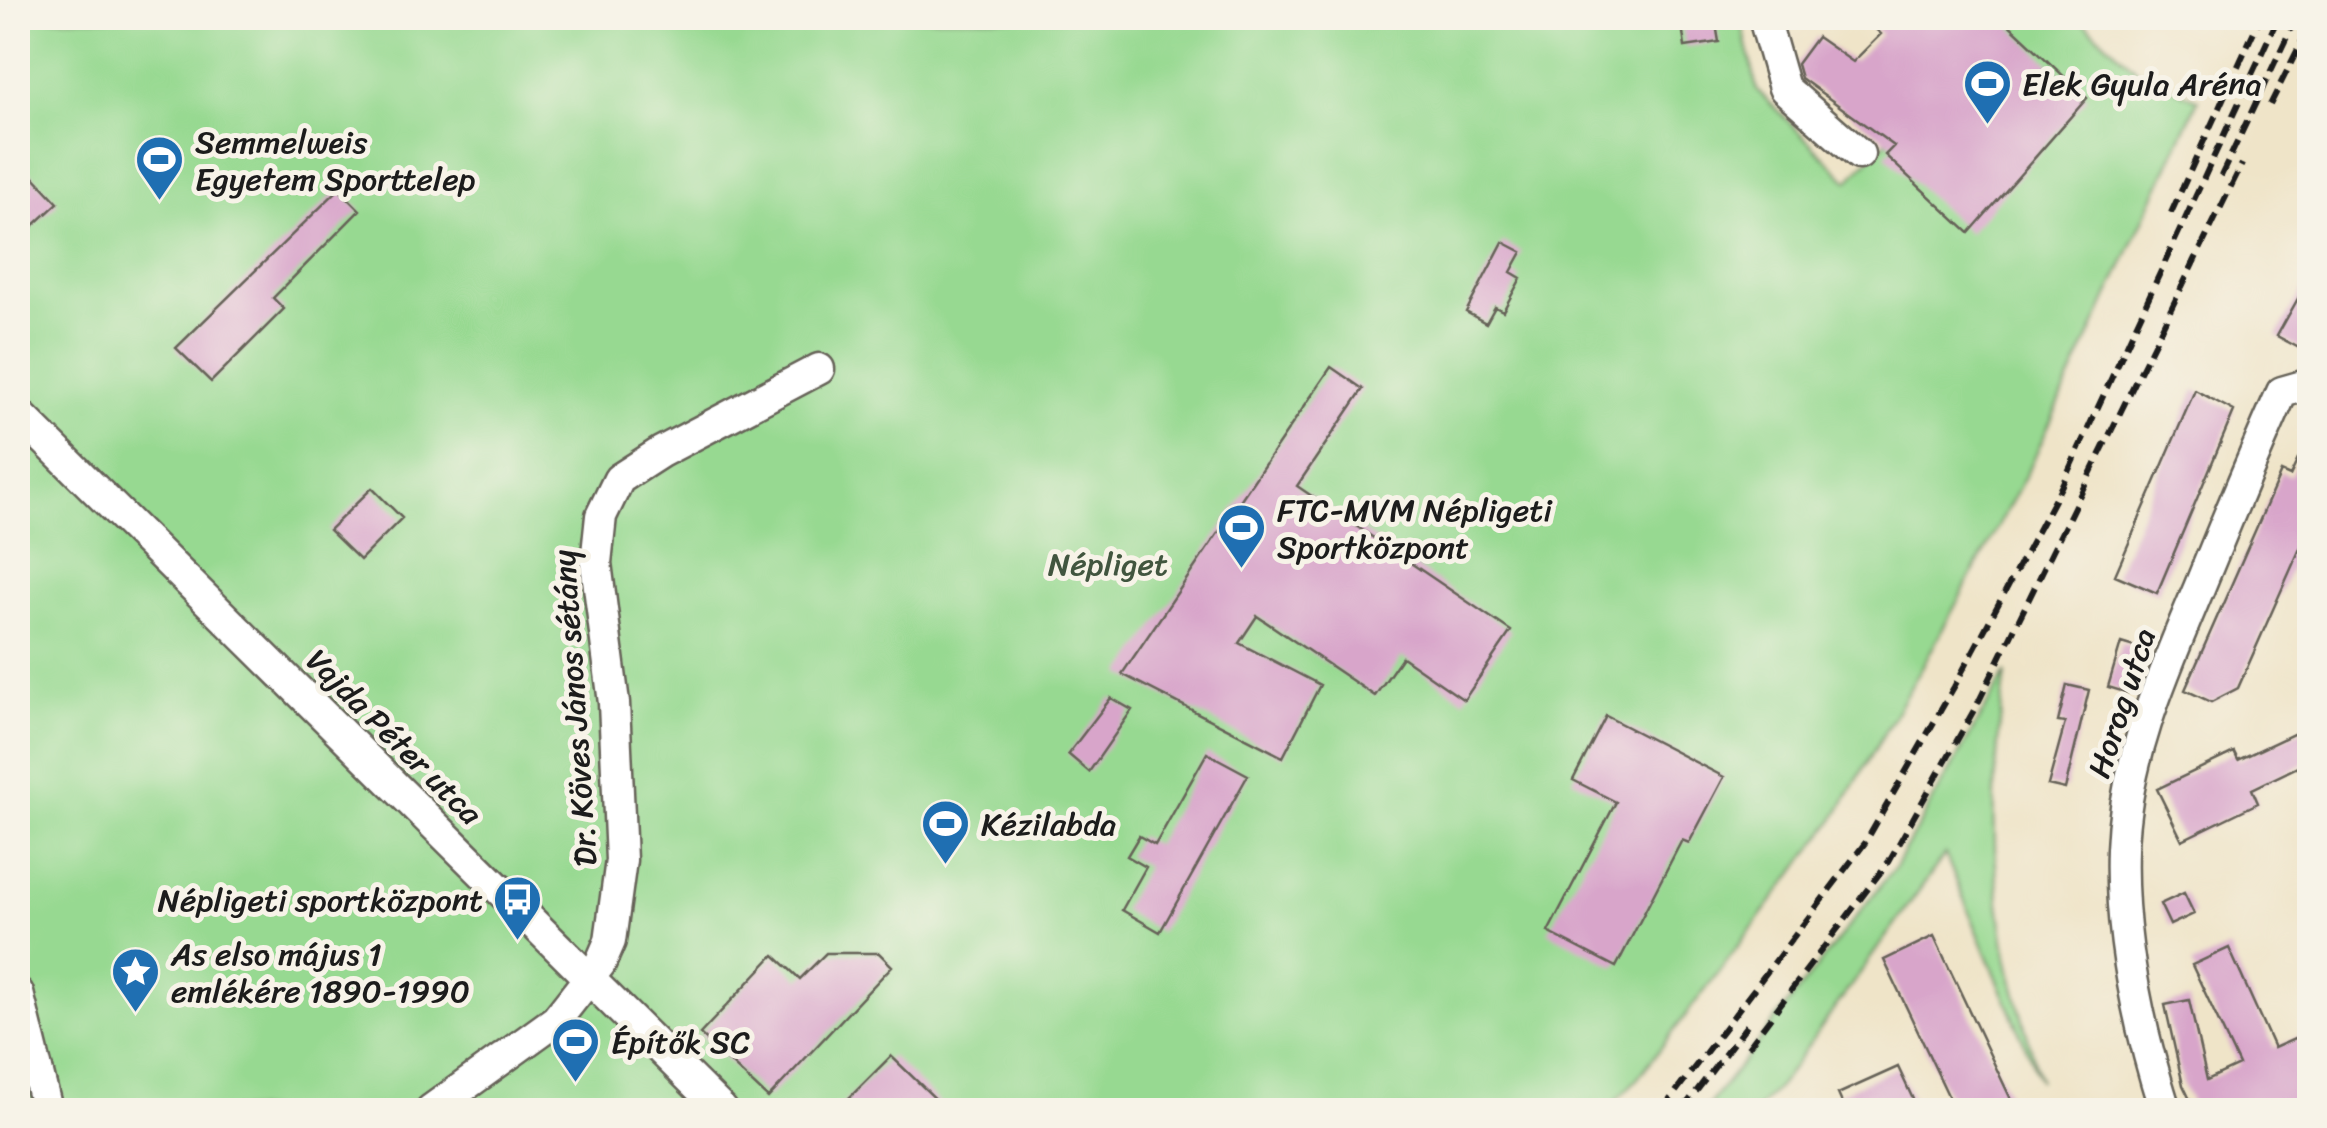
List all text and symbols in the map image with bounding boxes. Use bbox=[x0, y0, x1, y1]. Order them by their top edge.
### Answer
place label: Elek Gyula Aréna bbox=[2022, 56, 2262, 113]
sports icon: Elek Gyula Aréna bbox=[1961, 58, 2013, 126]
place label: Semmelweis Egyetem Sporttelep bbox=[195, 114, 476, 208]
sports icon: Semmelweis Egyetem Sporttelep bbox=[134, 134, 186, 202]
place label: FTC-MVM Népligeti Sportközpont bbox=[1277, 482, 1553, 576]
sports icon: FTC-MVM Népligeti Sportközpont bbox=[1216, 502, 1268, 570]
park label: Népliget bbox=[1048, 536, 1168, 593]
street label: Dr. Köves János sétány bbox=[535, 547, 614, 868]
street label: Horog utca bbox=[2071, 621, 2173, 785]
street label: Vajda Péter utca bbox=[292, 635, 497, 840]
place label: Kézilabda bbox=[981, 796, 1116, 853]
sports icon: Kézilabda bbox=[920, 798, 972, 866]
place label: Népligeti sportközpont bbox=[158, 872, 483, 929]
bus stop icon: Népligeti sportközpont bbox=[492, 874, 544, 942]
place label: As elso május 1 emlékére 1890-1990 bbox=[170, 926, 470, 1020]
place icon: As elso május 1 emlékére 1890-1990 bbox=[110, 946, 162, 1014]
place label: Építők SC bbox=[611, 1014, 750, 1071]
sports icon: Építők SC bbox=[550, 1016, 602, 1084]

